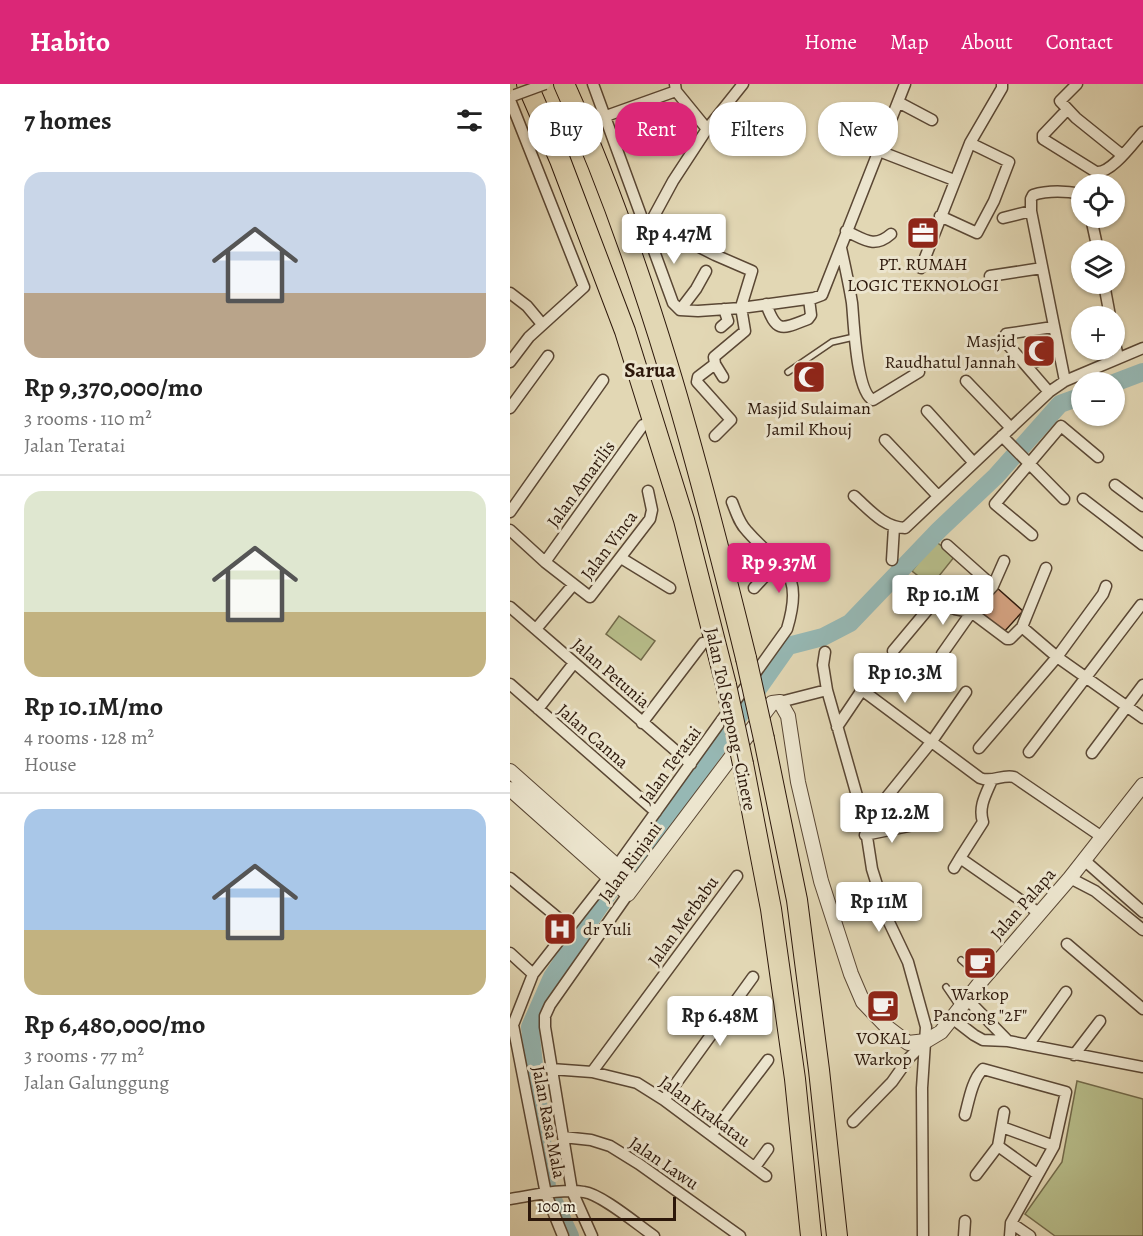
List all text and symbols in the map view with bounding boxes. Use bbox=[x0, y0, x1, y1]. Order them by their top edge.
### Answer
text: Habito bbox=[30, 23, 110, 61]
text: Home bbox=[804, 28, 857, 56]
text: Map bbox=[890, 28, 928, 56]
text: About bbox=[961, 28, 1013, 56]
text: Contact bbox=[1046, 28, 1113, 56]
chip: Buy bbox=[528, 102, 603, 156]
chip: Rent bbox=[615, 102, 697, 156]
chip: Filters bbox=[709, 102, 806, 156]
chip: New bbox=[818, 102, 898, 156]
text: 7 homes bbox=[24, 103, 112, 138]
icon: filters bbox=[453, 104, 486, 137]
map controls bbox=[1071, 174, 1125, 426]
button: locate bbox=[1071, 174, 1125, 228]
icon: home bbox=[201, 211, 309, 319]
pin: Rp 4.47M bbox=[612, 214, 736, 265]
office icon: PT. RUMAH LOGIC TEKNOLOGI bbox=[905, 215, 941, 251]
text: Rp 4.47M bbox=[636, 220, 712, 247]
button: layers bbox=[1071, 240, 1125, 294]
place label: PT. RUMAH LOGIC TEKNOLOGI bbox=[847, 252, 999, 297]
button: + bbox=[1071, 306, 1125, 360]
place label: Masjid Raudhatul Jannah bbox=[884, 329, 1016, 374]
mosque icon: Masjid Raudhatul Jannah bbox=[1021, 333, 1057, 369]
district label: Sarua bbox=[624, 356, 677, 384]
mosque icon: Masjid Sulaiman Jamil Khouj bbox=[791, 359, 827, 395]
text: Rp 9,370,000/mo bbox=[24, 370, 203, 405]
button: − bbox=[1071, 372, 1125, 426]
place label: Masjid Sulaiman Jamil Khouj bbox=[747, 396, 871, 441]
text: 3 rooms · 110 m² bbox=[24, 405, 152, 432]
text: Jalan Teratai bbox=[24, 432, 125, 459]
street label: Jalan Amarilis bbox=[541, 436, 621, 532]
street label: Jalan Vinca bbox=[575, 505, 643, 585]
icon: home bbox=[201, 530, 309, 638]
pin: Rp 9.37M bbox=[717, 543, 841, 594]
text: Rp 9.37M bbox=[741, 549, 817, 576]
pin: Rp 10.1M bbox=[881, 575, 1005, 626]
text: Rp 10.1M bbox=[906, 581, 980, 608]
street label: Jalan Tol Serpong–Cinere bbox=[700, 625, 762, 813]
street label: Jalan Petunia bbox=[567, 632, 656, 714]
pin: Rp 10.3M bbox=[843, 653, 967, 704]
text: Rp 10.3M bbox=[868, 659, 942, 686]
text: Rp 10.1M/mo bbox=[24, 689, 163, 724]
street label: Jalan Canna bbox=[552, 698, 634, 774]
street label: Jalan Teratai bbox=[633, 721, 707, 809]
text: 4 rooms · 128 m² bbox=[24, 724, 154, 751]
text: House bbox=[24, 751, 76, 778]
pin: Rp 12.2M bbox=[830, 793, 954, 844]
text: Rp 12.2M bbox=[854, 799, 930, 826]
street label: Jalan Rinjani bbox=[593, 817, 667, 907]
icon: home bbox=[201, 848, 309, 956]
street label: Jalan Palapa bbox=[985, 862, 1062, 945]
street label: Jalan Merbabu bbox=[642, 871, 724, 971]
pin: Rp 11M bbox=[830, 882, 928, 933]
text: Rp 11M bbox=[850, 888, 908, 915]
hospital icon: dr Yuli bbox=[542, 911, 578, 947]
place label: dr Yuli bbox=[583, 917, 631, 941]
cafe icon: Warkop Pancong "2F" bbox=[962, 945, 998, 981]
place label: Warkop Pancong "2F" bbox=[933, 982, 1027, 1027]
cafe icon: VOKAL Warkop bbox=[865, 988, 901, 1024]
pin: Rp 6.48M bbox=[658, 996, 782, 1047]
text: Rp 6.48M bbox=[681, 1002, 759, 1029]
text: Rp 6,480,000/mo bbox=[24, 1007, 206, 1042]
place label: VOKAL Warkop bbox=[853, 1026, 912, 1071]
text: 3 rooms · 77 m² bbox=[24, 1042, 144, 1069]
street label: Jalan Rasa Mala bbox=[526, 1064, 572, 1181]
text: Jalan Galunggung bbox=[24, 1069, 169, 1096]
street label: Jalan Krakatau bbox=[655, 1070, 756, 1152]
street label: Jalan Lawu bbox=[624, 1131, 704, 1195]
scale bar bbox=[528, 1194, 676, 1222]
text: 100 m bbox=[537, 1196, 576, 1218]

